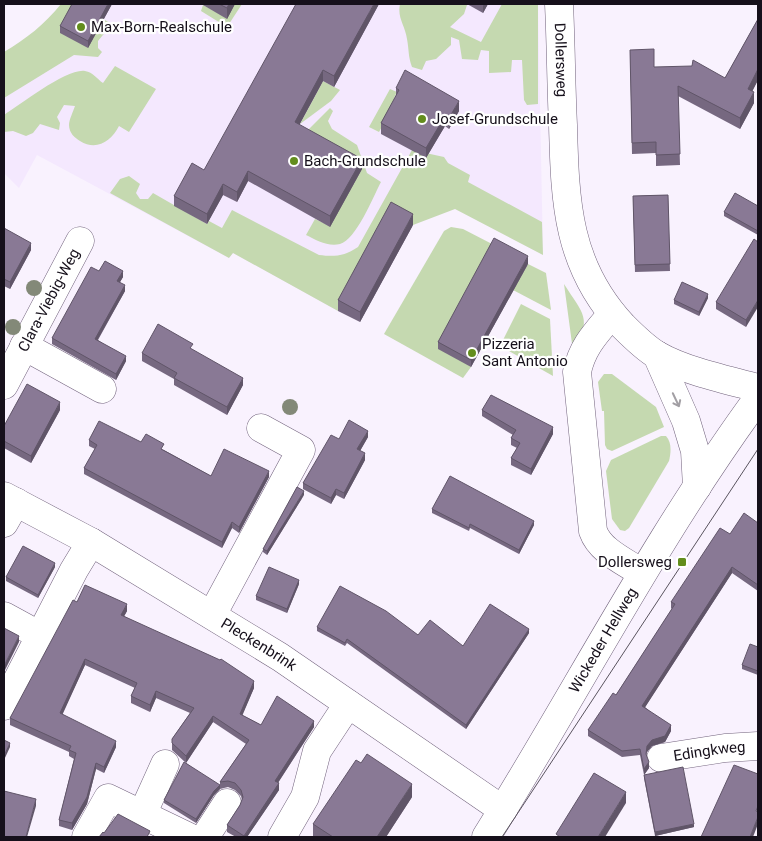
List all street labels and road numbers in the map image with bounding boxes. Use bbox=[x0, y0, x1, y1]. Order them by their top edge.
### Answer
street label: Dollersweg bbox=[551, 22, 571, 97]
street label: Clara-Viebig-Weg bbox=[14, 245, 83, 355]
street label: Wickeder Hellweg bbox=[565, 584, 641, 696]
street label: Pleckenbrink bbox=[218, 614, 300, 675]
street label: Edingkweg bbox=[672, 738, 746, 765]

